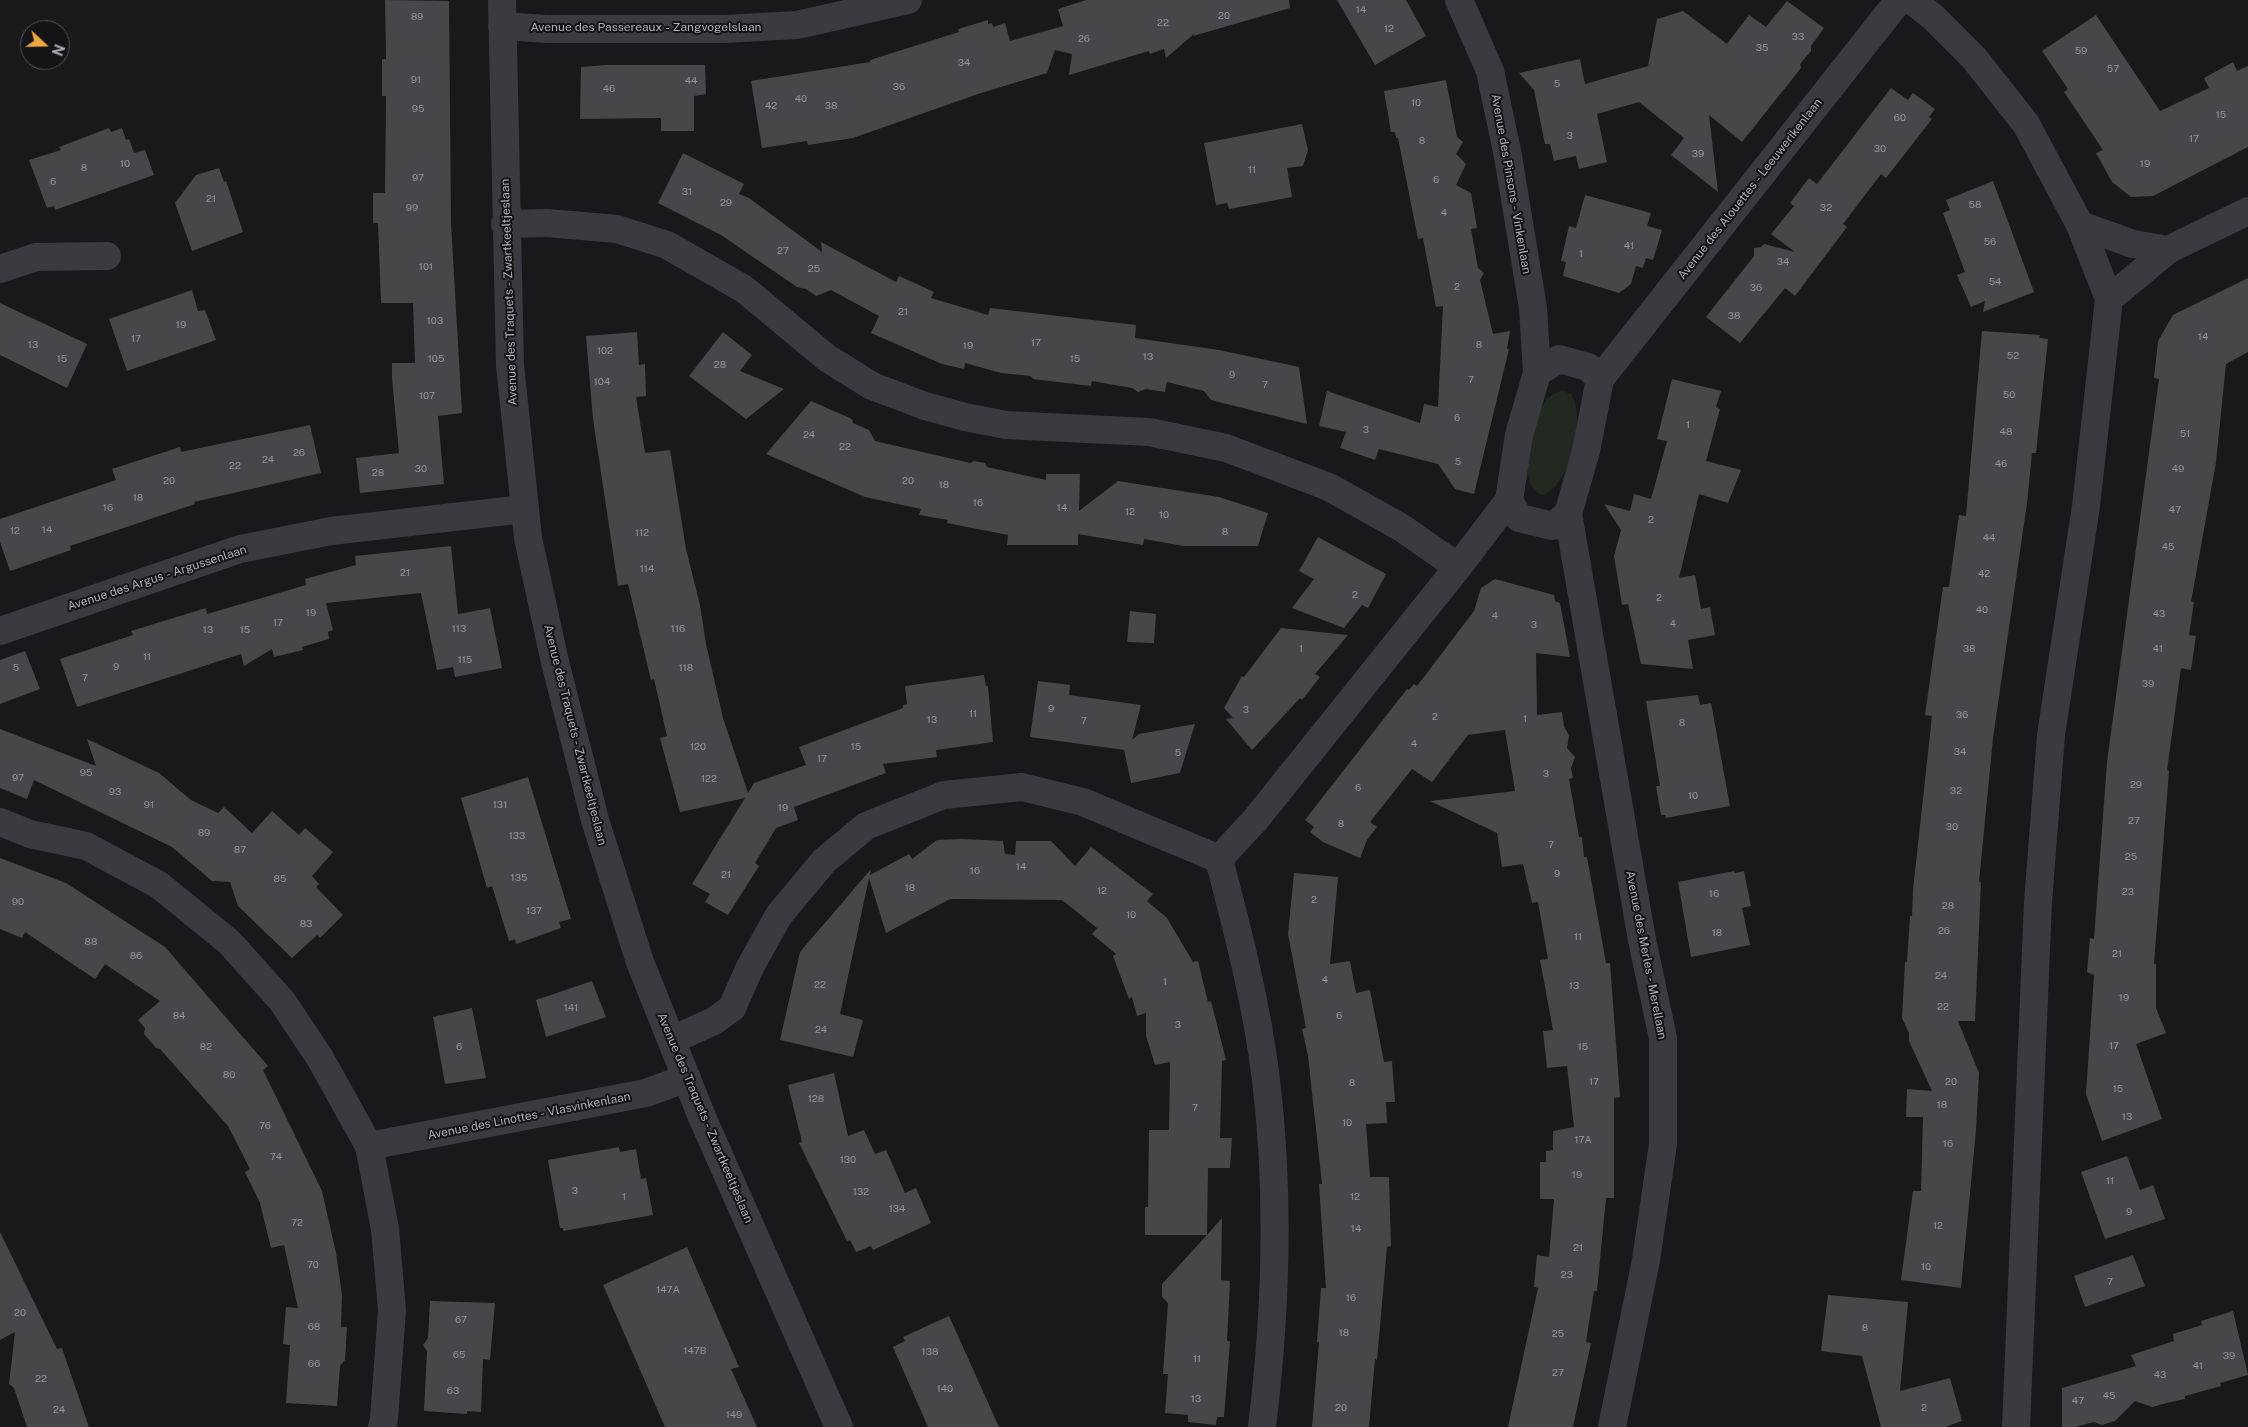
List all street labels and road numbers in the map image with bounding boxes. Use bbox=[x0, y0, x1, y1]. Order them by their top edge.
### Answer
street label: Avenue des Passereaux - Zangvogelslaan bbox=[531, 20, 761, 34]
street label: Avenue des Pinsons - Vinkenlaan bbox=[1488, 93, 1534, 275]
street label: Avenue des Alouettes - Leeuwerikenlaan bbox=[1675, 96, 1825, 282]
street label: Avenue des Traquets - Zwartkeeltjeslaan bbox=[498, 178, 520, 406]
street label: Avenue des Argus - Argussenlaan bbox=[66, 542, 248, 614]
street label: Avenue des Traquets - Zwartkeeltjeslaan bbox=[541, 623, 609, 847]
street label: Avenue des Merles - Merellaan bbox=[1623, 869, 1669, 1041]
street label: Avenue des Traquets - Zwartkeeltjeslaan bbox=[654, 1011, 756, 1225]
street label: Avenue des Linottes - Vlasvinkenlaan bbox=[426, 1089, 632, 1143]

